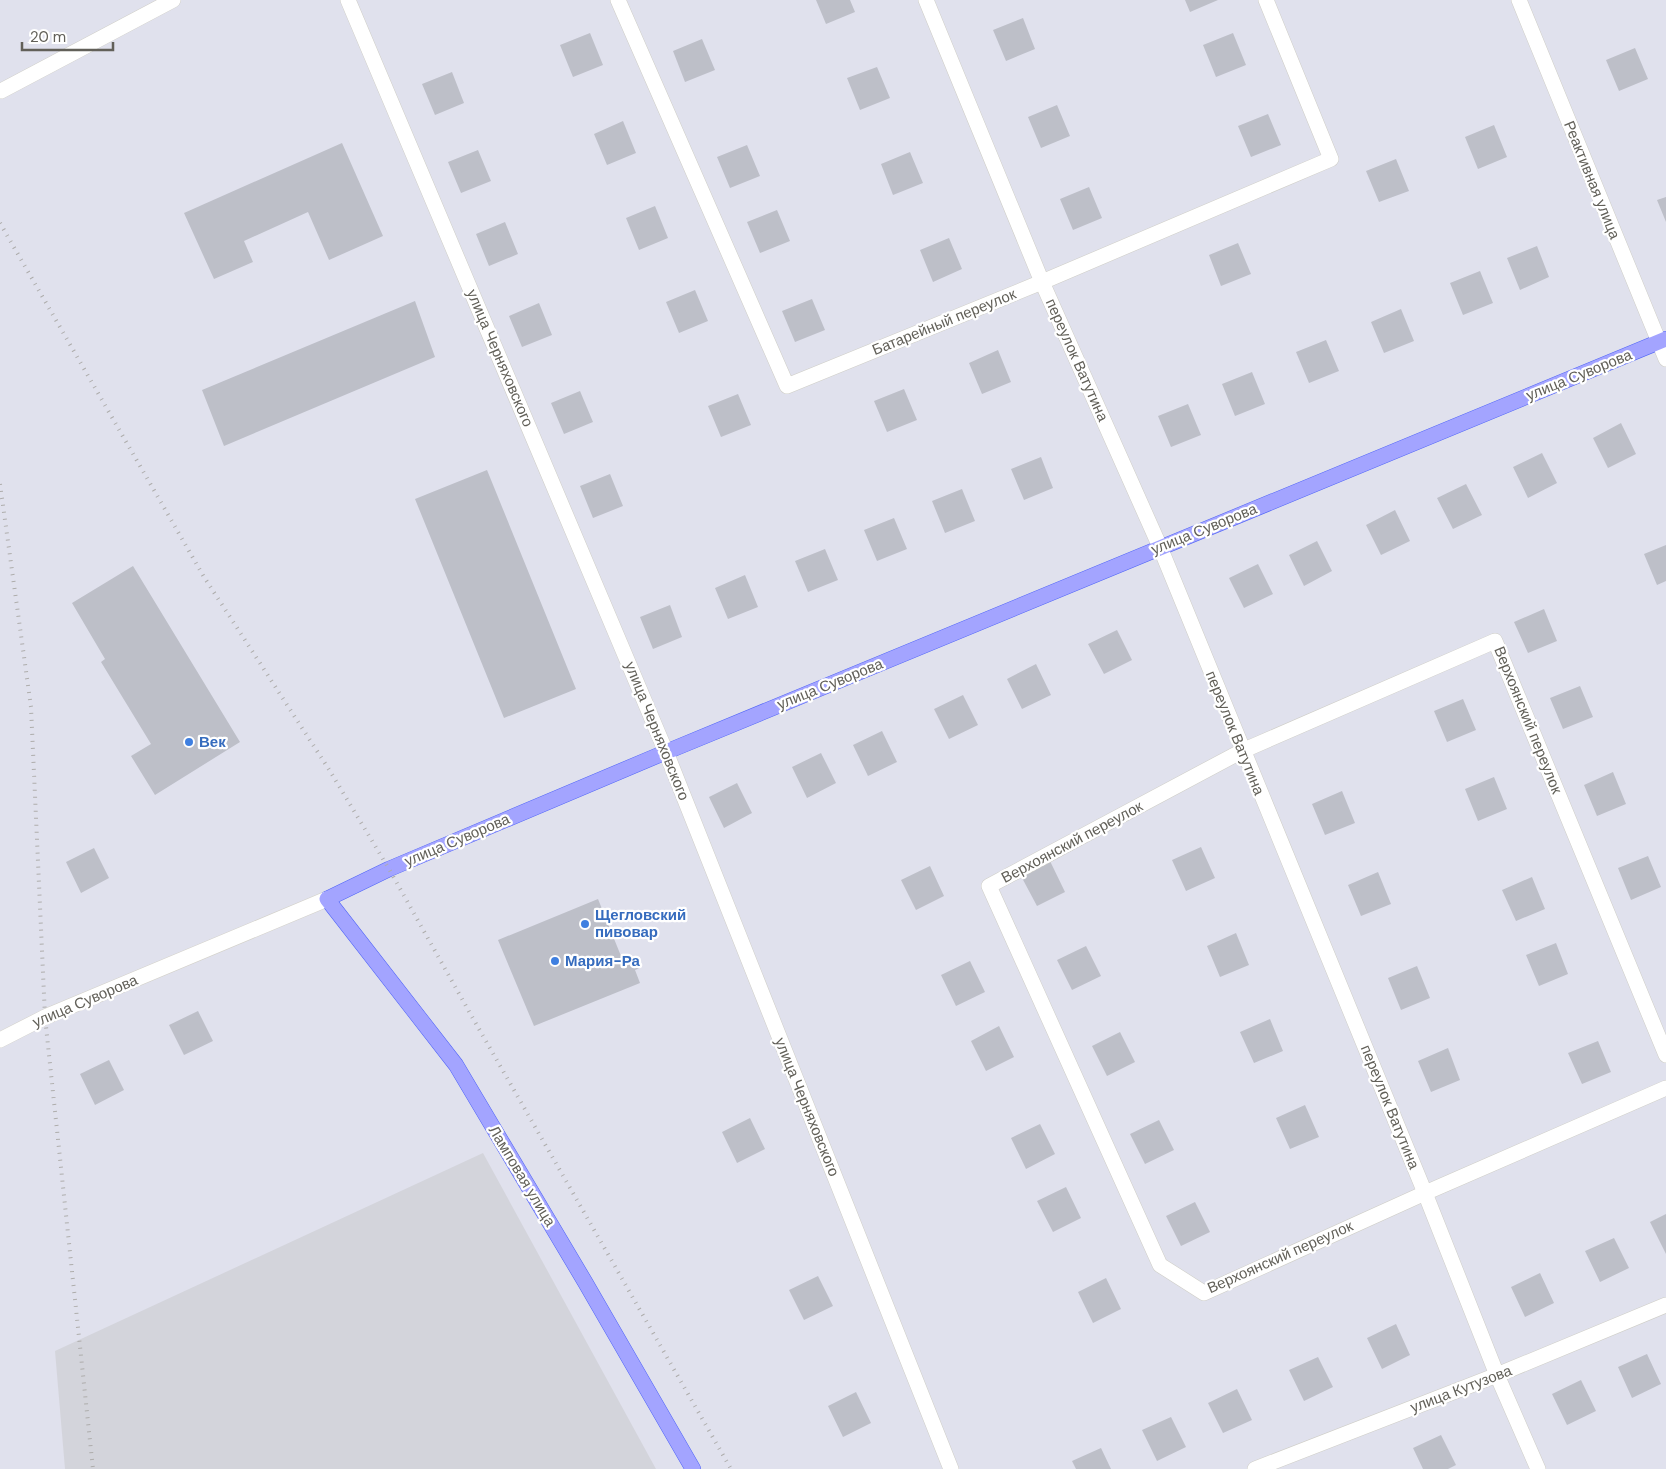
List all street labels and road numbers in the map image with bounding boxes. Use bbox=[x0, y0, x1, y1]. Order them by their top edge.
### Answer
street label: Реактивная улица bbox=[1559, 118, 1625, 243]
street label: Батарейный переулок bbox=[869, 284, 1019, 360]
street label: улица Черняховского bbox=[462, 286, 538, 430]
street label: переулок Ватутина bbox=[1041, 295, 1113, 425]
street label: улица Суворова bbox=[1523, 344, 1636, 405]
street label: улица Суворова bbox=[1148, 498, 1261, 559]
street label: Верхоянский переулок bbox=[1489, 643, 1567, 797]
street label: улица Суворова bbox=[774, 653, 887, 714]
street label: улица Черняховского bbox=[620, 659, 694, 803]
street label: переулок Ватутина bbox=[1201, 668, 1269, 799]
street label: Верхоянский переулок bbox=[998, 796, 1147, 888]
street label: улица Суворова bbox=[401, 809, 513, 871]
street label: улица Суворова bbox=[29, 970, 141, 1032]
street label: улица Черняховского bbox=[770, 1035, 844, 1179]
street label: переулок Ватутина bbox=[1356, 1042, 1424, 1173]
street label: Ламповая улица bbox=[484, 1122, 560, 1231]
street label: Верхоянский переулок bbox=[1204, 1216, 1356, 1298]
street label: улица Кутузова bbox=[1407, 1360, 1515, 1418]

